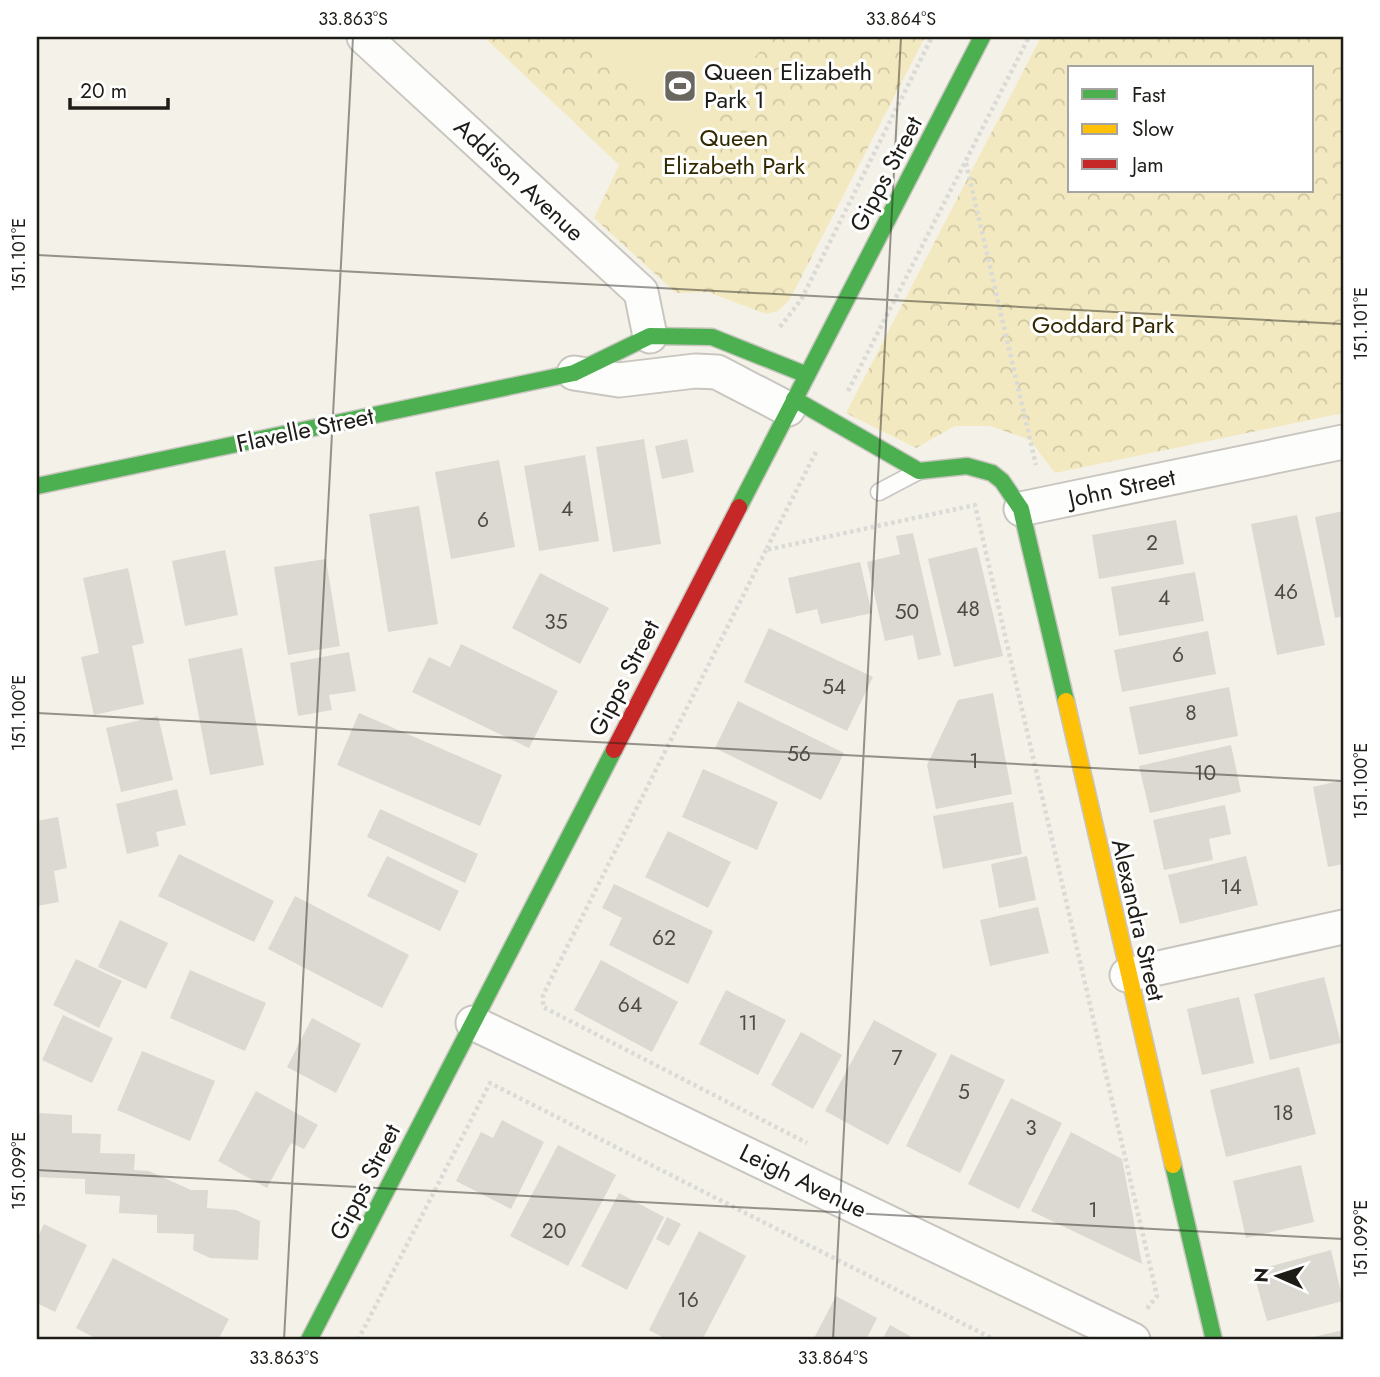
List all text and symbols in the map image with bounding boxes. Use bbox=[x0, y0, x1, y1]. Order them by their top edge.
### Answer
text: 33.863°S bbox=[318, 6, 388, 32]
text: 33.864°S bbox=[866, 6, 936, 32]
place label: Queen Elizabeth Park 1 bbox=[704, 54, 872, 117]
scale bar bbox=[70, 66, 168, 110]
legend bbox=[1068, 66, 1314, 192]
sports icon: Queen Elizabeth Park 1 bbox=[661, 67, 699, 105]
text: 20 m bbox=[80, 76, 127, 106]
text: Fast bbox=[1132, 80, 1165, 110]
street label: Addison Avenue bbox=[446, 110, 592, 249]
street label: Gipps Street bbox=[840, 110, 931, 238]
text: Slow bbox=[1132, 114, 1174, 144]
park label: Queen Elizabeth Park bbox=[663, 120, 805, 183]
text: Jam bbox=[1129, 150, 1164, 180]
text: 151.101°E bbox=[6, 218, 32, 292]
text: 151.101°E bbox=[1348, 287, 1374, 361]
park label: Goddard Park bbox=[1032, 307, 1175, 342]
street label: Flavelle Street bbox=[233, 398, 377, 461]
street label: John Street bbox=[1062, 459, 1179, 517]
house number: 4 bbox=[561, 494, 573, 524]
house number: 6 bbox=[477, 505, 489, 535]
house number: 2 bbox=[1146, 528, 1158, 558]
house number: 46 bbox=[1274, 577, 1298, 607]
house number: 4 bbox=[1158, 583, 1170, 613]
house number: 48 bbox=[956, 594, 980, 624]
house number: 50 bbox=[895, 597, 919, 627]
house number: 35 bbox=[544, 607, 568, 637]
street label: Gipps Street bbox=[579, 613, 668, 742]
house number: 6 bbox=[1172, 640, 1184, 670]
house number: 54 bbox=[822, 672, 846, 702]
text: 151.100°E bbox=[6, 675, 32, 751]
house number: 8 bbox=[1185, 698, 1197, 728]
house number: 56 bbox=[787, 739, 811, 769]
text: 151.100°E bbox=[1348, 743, 1374, 819]
house number: 1 bbox=[969, 746, 979, 776]
house number: 10 bbox=[1194, 758, 1216, 788]
street label: Alexandra Street bbox=[1103, 835, 1174, 1005]
house number: 14 bbox=[1220, 872, 1242, 902]
house number: 62 bbox=[652, 923, 676, 953]
house number: 64 bbox=[618, 990, 642, 1020]
house number: 11 bbox=[739, 1008, 757, 1038]
house number: 7 bbox=[891, 1043, 903, 1073]
house number: 5 bbox=[958, 1077, 970, 1107]
house number: 18 bbox=[1273, 1098, 1293, 1128]
house number: 3 bbox=[1025, 1113, 1037, 1143]
street label: Gipps Street bbox=[320, 1117, 409, 1246]
text: 151.099°E bbox=[6, 1132, 32, 1210]
street label: Leigh Avenue bbox=[734, 1135, 873, 1226]
house number: 1 bbox=[1088, 1195, 1098, 1225]
text: 151.099°E bbox=[1348, 1200, 1374, 1278]
house number: 20 bbox=[542, 1216, 566, 1246]
north arrow bbox=[1244, 1240, 1314, 1310]
text: N bbox=[1248, 1267, 1275, 1283]
house number: 16 bbox=[677, 1285, 699, 1315]
text: 33.863°S bbox=[249, 1345, 319, 1371]
text: 33.864°S bbox=[798, 1345, 868, 1371]

